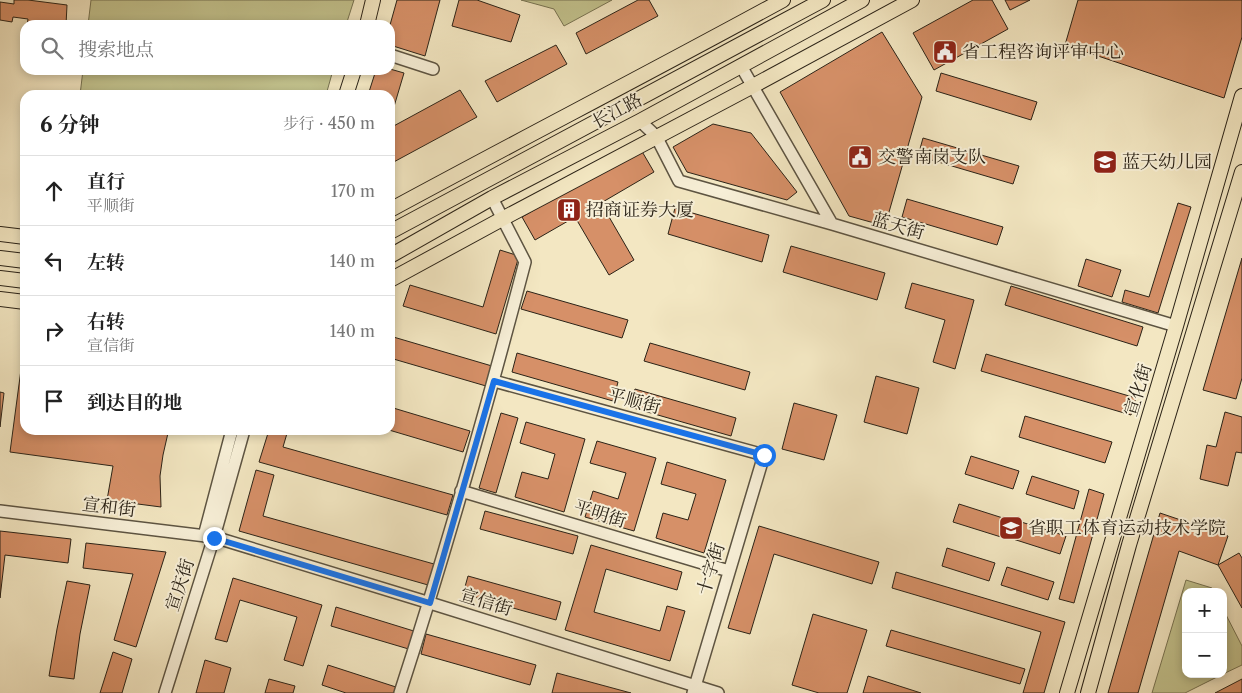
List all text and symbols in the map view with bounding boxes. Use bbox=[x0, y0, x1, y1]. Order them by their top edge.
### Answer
search box bbox=[20, 20, 395, 75]
icon: search bbox=[38, 34, 66, 62]
text: 搜索地点 bbox=[78, 38, 154, 61]
public building icon: 省工程咨询评审中心 bbox=[932, 39, 958, 65]
place label: 省工程咨询评审中心 bbox=[962, 41, 1124, 63]
street label: 长江路 bbox=[588, 89, 646, 133]
text: 6 分钟 bbox=[40, 112, 100, 137]
text: 步行 · 450 m bbox=[283, 113, 375, 133]
public building icon: 交警南岗支队 bbox=[847, 144, 873, 170]
place label: 交警南岗支队 bbox=[878, 146, 986, 168]
school or university icon: 蓝天幼儿园 bbox=[1092, 149, 1118, 175]
place label: 蓝天幼儿园 bbox=[1122, 151, 1212, 173]
text: 直行 bbox=[87, 170, 125, 193]
icon: ahead bbox=[40, 177, 68, 205]
text: 170 m bbox=[331, 181, 375, 201]
text: 平顺街 bbox=[87, 195, 135, 215]
building icon: 招商证券大厦 bbox=[556, 197, 582, 223]
place label: 招商证券大厦 bbox=[586, 199, 694, 221]
street label: 蓝天街 bbox=[869, 208, 927, 244]
icon: left bbox=[40, 247, 68, 275]
text: 左转 bbox=[87, 251, 125, 274]
text: 140 m bbox=[330, 251, 375, 271]
text: 右转 bbox=[87, 310, 125, 333]
icon: right bbox=[40, 317, 68, 345]
text: 140 m bbox=[330, 321, 375, 341]
text: 宣信街 bbox=[87, 335, 135, 355]
street label: 宣化街 bbox=[1120, 361, 1156, 419]
street label: 平顺街 bbox=[605, 383, 663, 419]
icon: arrive bbox=[40, 387, 68, 415]
text: 到达目的地 bbox=[87, 391, 182, 414]
route start bbox=[753, 444, 776, 467]
street label: 宣和街 bbox=[81, 493, 137, 521]
street label: 平明街 bbox=[571, 496, 629, 532]
school or university icon: 省职工体育运动技术学院 bbox=[998, 515, 1024, 541]
place label: 省职工体育运动技术学院 bbox=[1028, 517, 1226, 539]
route end bbox=[203, 527, 226, 550]
street label: 十字街 bbox=[693, 540, 729, 598]
street label: 宣庆街 bbox=[161, 556, 199, 614]
street label: 宣信街 bbox=[457, 584, 515, 620]
map controls bbox=[1182, 588, 1227, 678]
button: + bbox=[1182, 588, 1227, 633]
button: − bbox=[1182, 633, 1227, 678]

